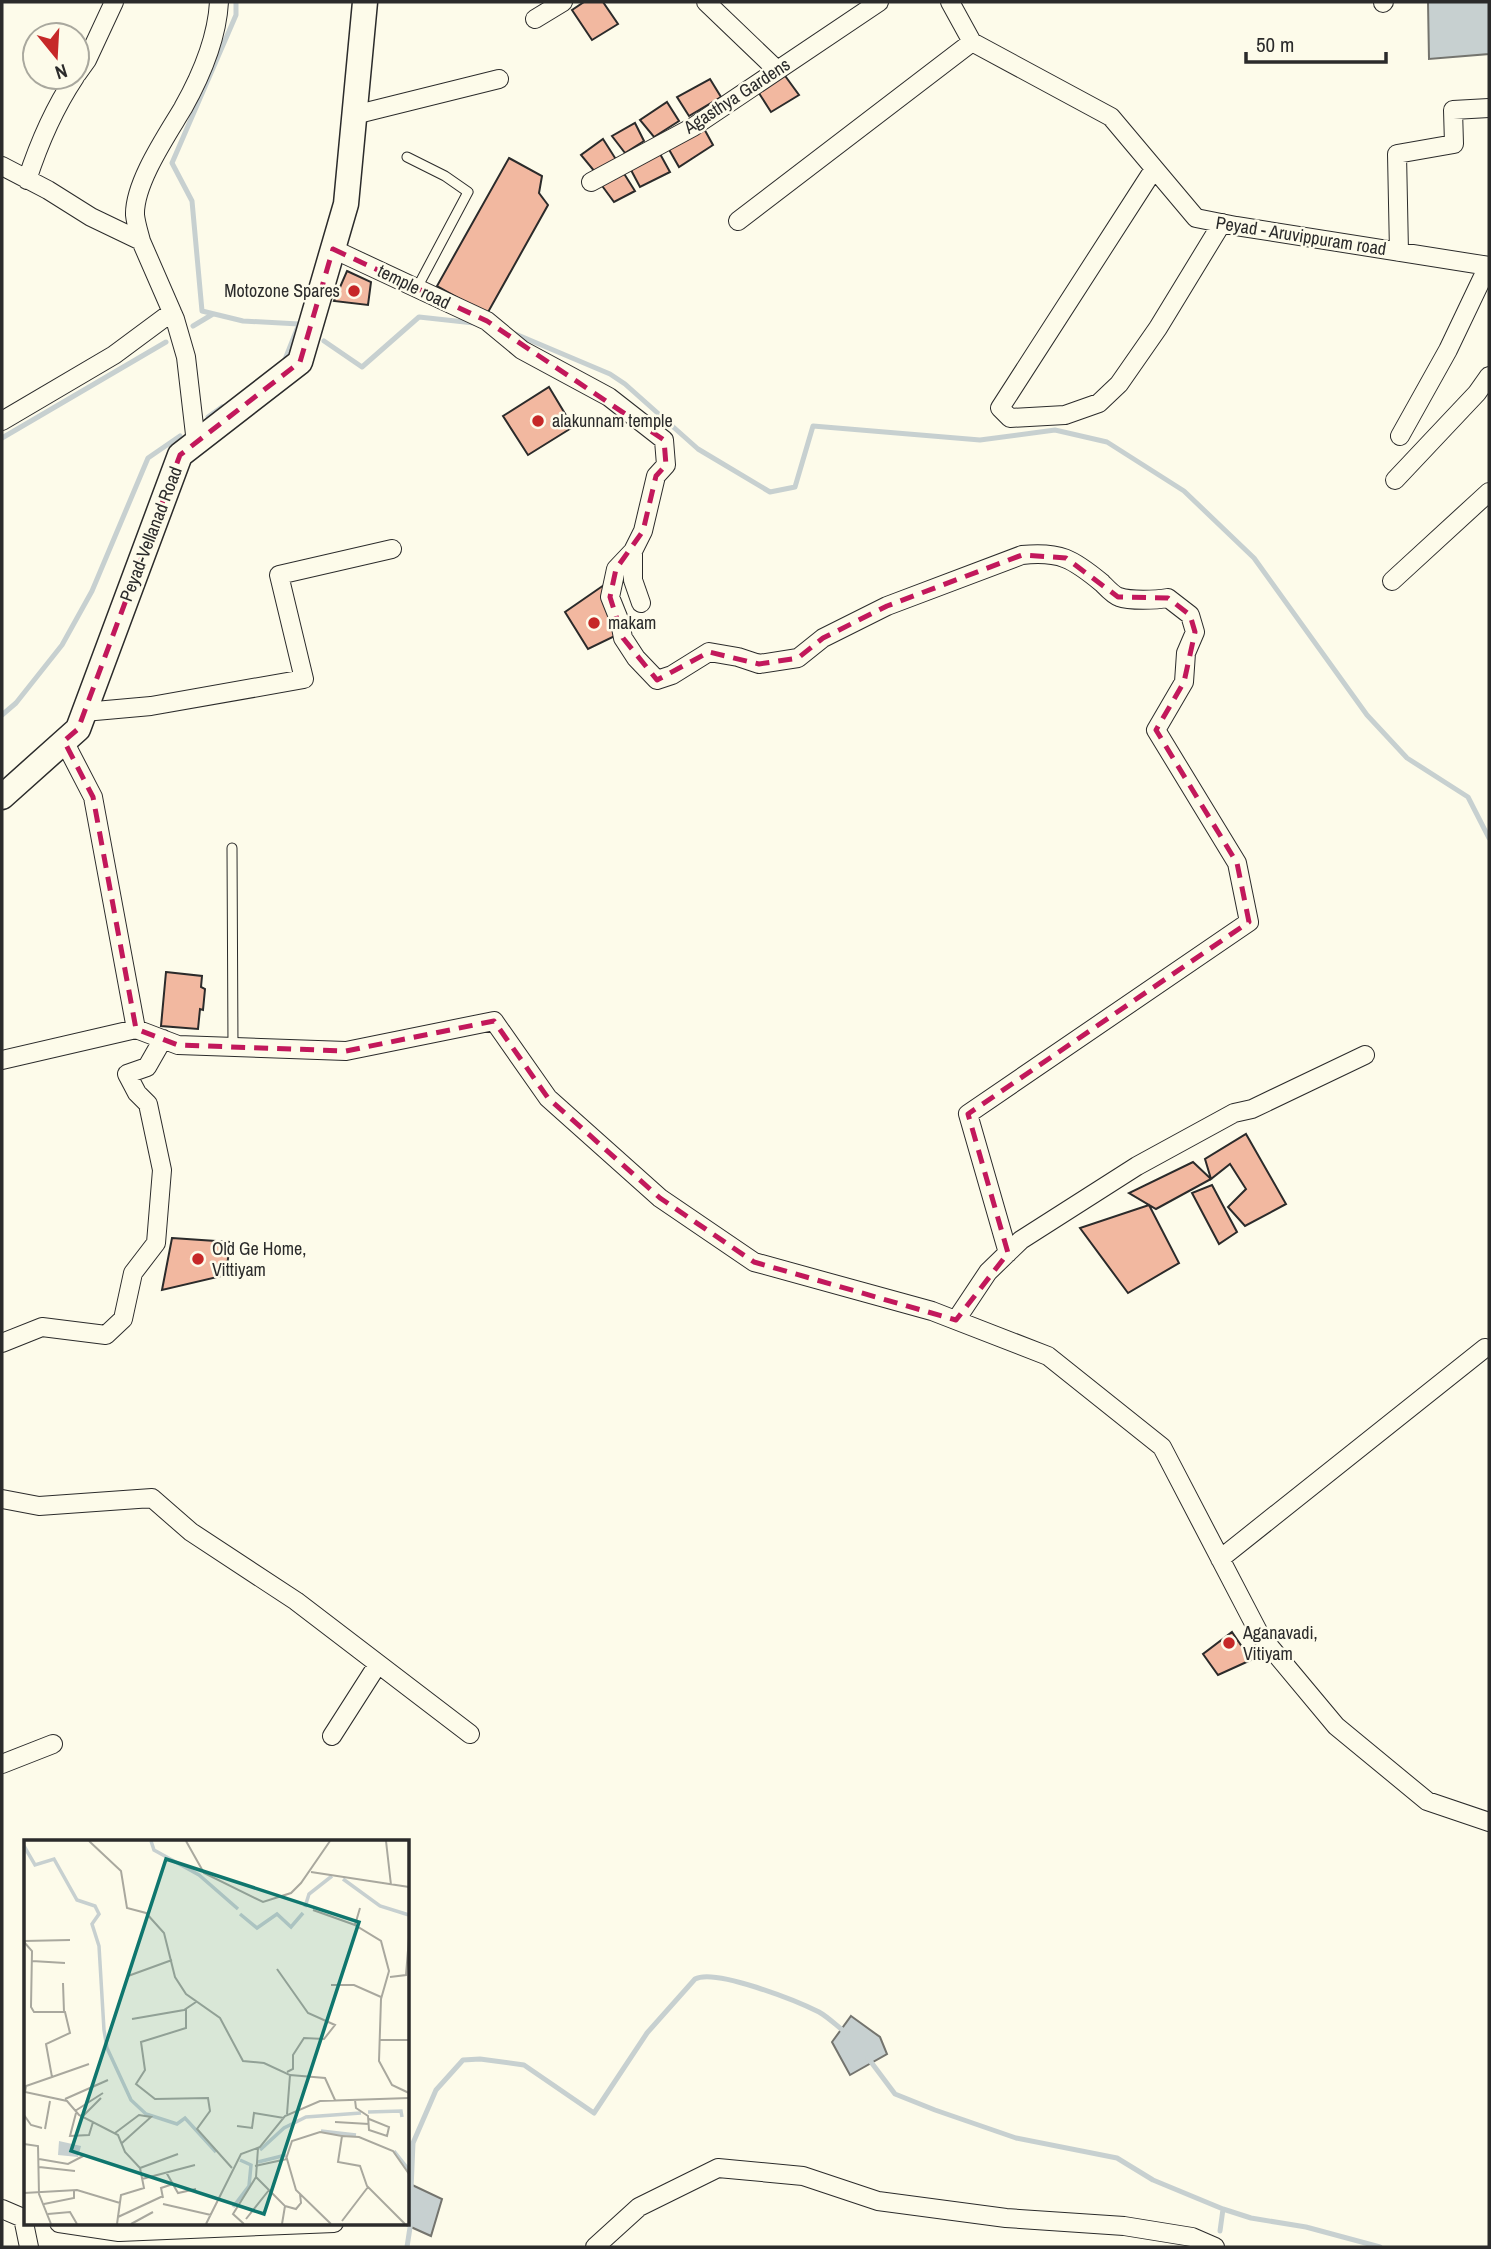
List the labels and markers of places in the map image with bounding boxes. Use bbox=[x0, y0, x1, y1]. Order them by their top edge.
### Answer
place label: Motozone Spares bbox=[224, 278, 340, 303]
marker: Motozone Spares bbox=[346, 283, 362, 299]
place label: alakunnam temple bbox=[552, 408, 673, 433]
marker: alakunnam temple bbox=[530, 413, 546, 429]
place label: makam bbox=[608, 610, 656, 635]
marker: makam bbox=[586, 615, 602, 631]
place label: Old Ge Home, Vittiyam bbox=[212, 1236, 306, 1282]
marker: Old Ge Home, Vittiyam bbox=[190, 1251, 206, 1267]
place label: Aganavadi, Vitiyam bbox=[1242, 1620, 1318, 1666]
marker: Aganavadi, Vitiyam bbox=[1221, 1635, 1237, 1651]

